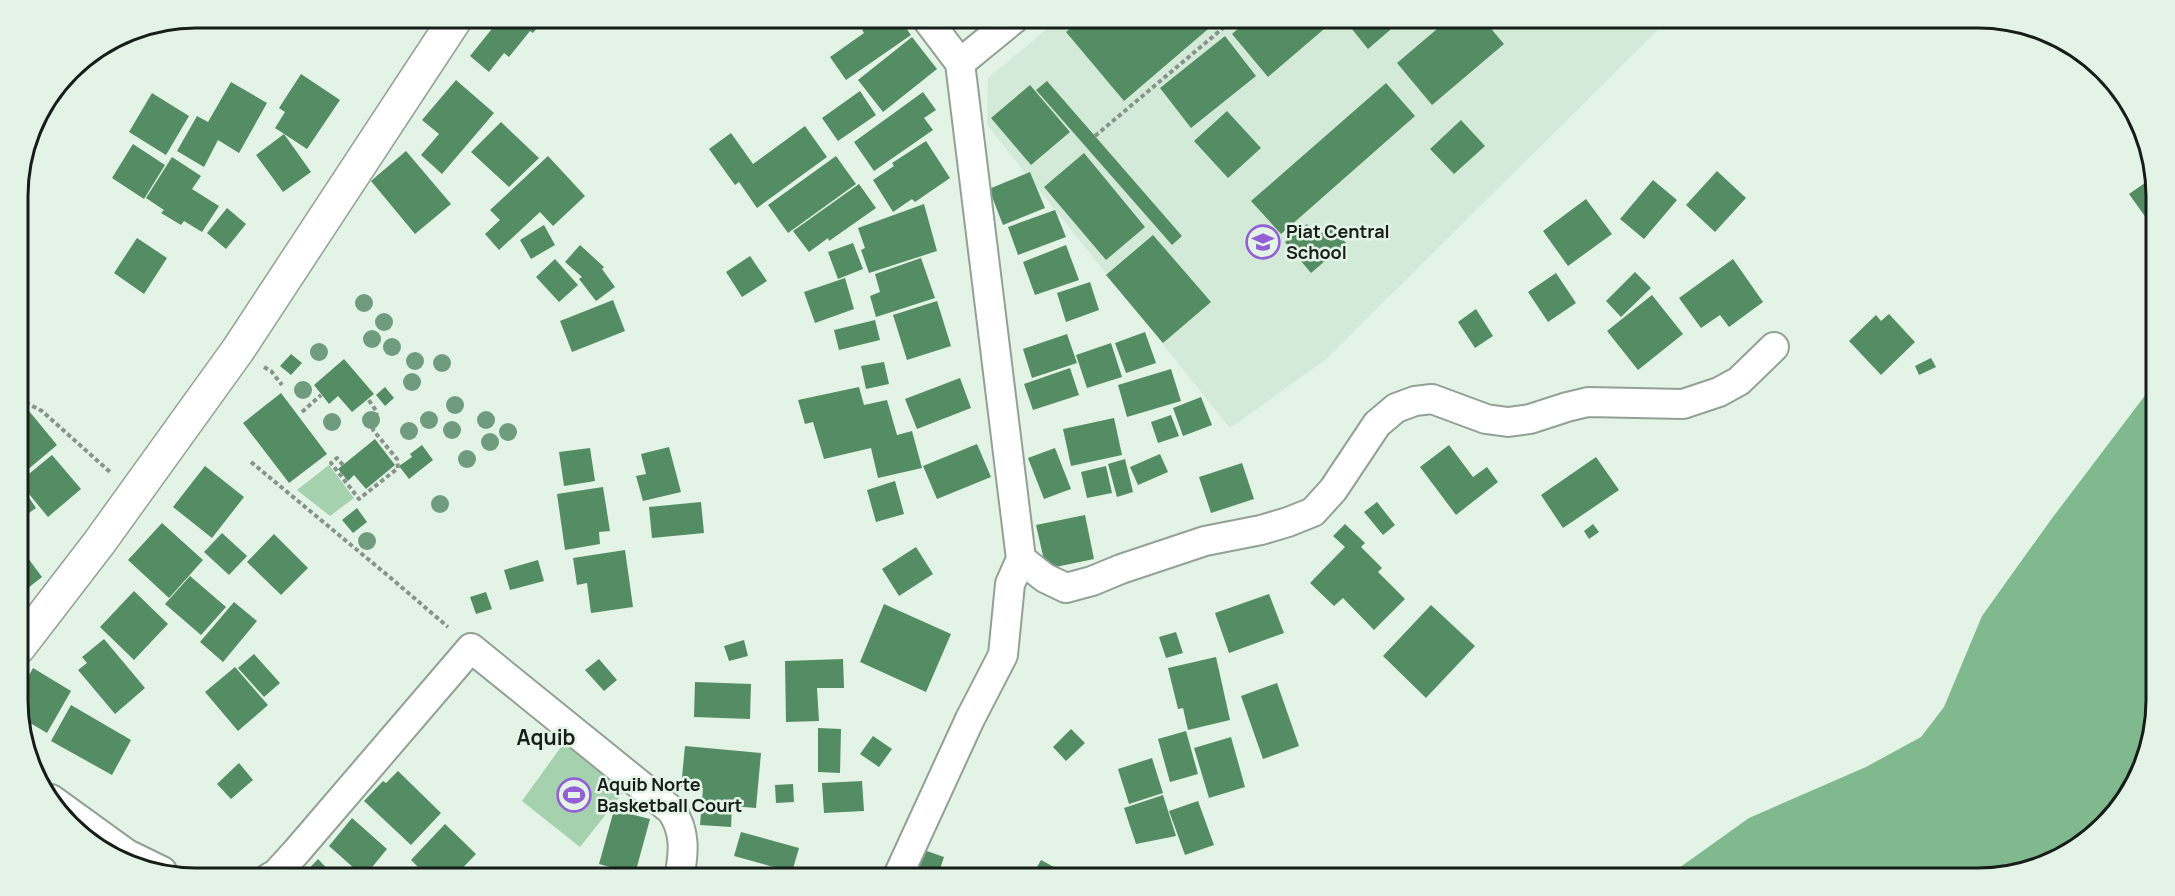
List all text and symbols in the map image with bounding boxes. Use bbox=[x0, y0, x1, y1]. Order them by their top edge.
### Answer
place label: Piat Central School bbox=[1286, 219, 1390, 264]
school or university icon: Piat Central School bbox=[1245, 224, 1281, 260]
district label: Aquib bbox=[517, 723, 576, 751]
place label: Aquib Norte Basketball Court bbox=[597, 772, 742, 817]
sports icon: Aquib Norte Basketball Court bbox=[556, 777, 592, 813]

